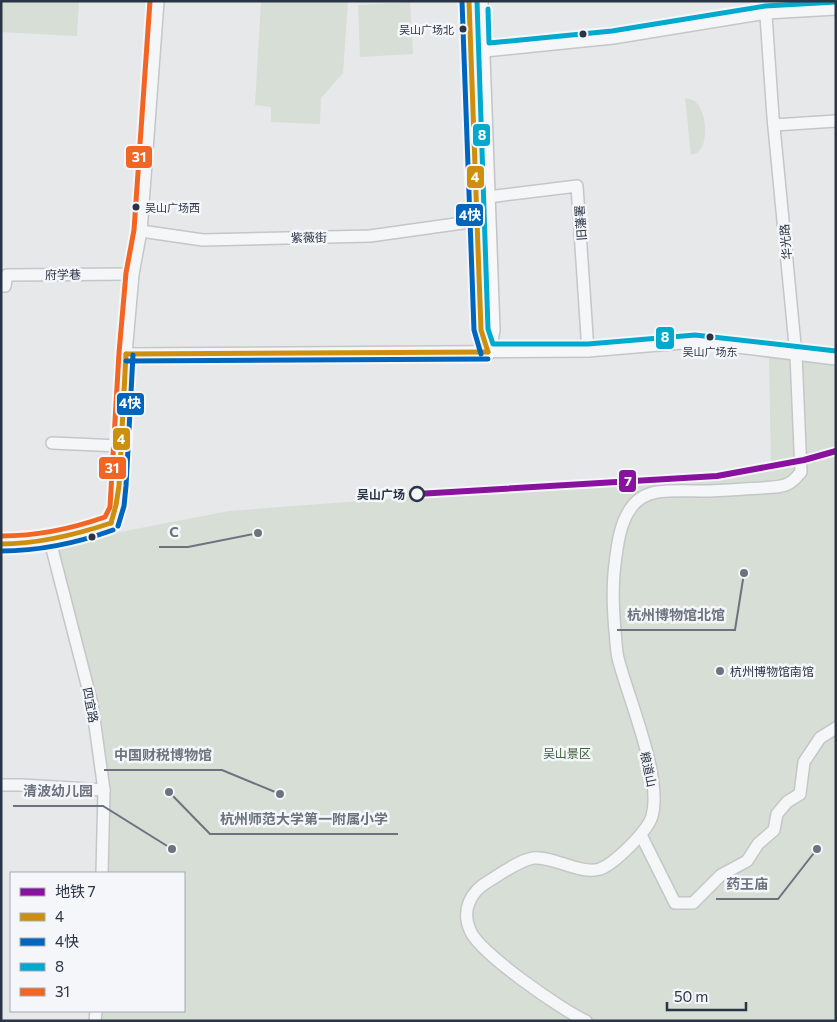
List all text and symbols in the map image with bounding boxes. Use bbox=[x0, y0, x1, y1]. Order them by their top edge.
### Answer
place label: 吴山广场北 bbox=[399, 23, 454, 36]
marker: 吴山广场北 bbox=[458, 24, 468, 34]
unlabelled marker bbox=[578, 29, 588, 39]
line badge: 8 bbox=[472, 123, 491, 147]
text: 8 bbox=[478, 126, 487, 143]
line badge: 31 bbox=[125, 145, 153, 169]
text: 31 bbox=[132, 148, 146, 165]
line badge: 4 bbox=[466, 165, 485, 189]
text: 4 bbox=[471, 168, 480, 185]
place label: 吴山广场西 bbox=[145, 201, 200, 214]
marker: 吴山广场西 bbox=[131, 202, 141, 212]
line badge: 4快 bbox=[455, 203, 484, 227]
street label: 旧藩署 bbox=[572, 205, 588, 241]
text: 4快 bbox=[459, 206, 481, 223]
street label: 华光路 bbox=[776, 223, 794, 261]
street label: 紫薇街 bbox=[291, 230, 327, 244]
street label: 府学巷 bbox=[45, 267, 81, 281]
line badge: 8 bbox=[655, 326, 675, 350]
text: 8 bbox=[661, 328, 670, 345]
marker: 吴山广场东 bbox=[705, 332, 715, 342]
place label: 吴山广场东 bbox=[683, 345, 738, 358]
line badge: 4快 bbox=[116, 392, 145, 416]
text: 4快 bbox=[119, 394, 141, 411]
line badge: 4 bbox=[112, 427, 131, 451]
text: 4 bbox=[117, 430, 126, 447]
line badge: 31 bbox=[98, 456, 127, 480]
text: 31 bbox=[105, 459, 119, 476]
line badge: 7 bbox=[618, 469, 637, 493]
text: 7 bbox=[624, 472, 632, 489]
marker: 吴山广场 bbox=[409, 486, 425, 502]
place label: 吴山广场 bbox=[357, 487, 405, 501]
callout: C bbox=[159, 518, 188, 547]
text: C bbox=[169, 523, 179, 540]
unlabelled marker bbox=[87, 532, 97, 542]
callout: 杭州博物馆北馆 bbox=[617, 601, 735, 630]
text: 杭州博物馆北馆 bbox=[627, 606, 725, 623]
place label: 杭州博物馆南馆 bbox=[730, 664, 814, 678]
marker: 杭州博物馆南馆 bbox=[714, 665, 726, 677]
street label: 四宜路 bbox=[81, 686, 101, 724]
callout: 中国财税博物馆 bbox=[104, 741, 222, 770]
text: 中国财税博物馆 bbox=[114, 746, 212, 763]
park label: 吴山景区 bbox=[543, 746, 591, 760]
street label: 粮道山 bbox=[638, 750, 660, 788]
callout: 清波幼儿园 bbox=[13, 777, 103, 806]
text: 清波幼儿园 bbox=[23, 782, 93, 799]
callout: 杭州师范大学第一附属小学 bbox=[210, 805, 398, 834]
text: 杭州师范大学第一附属小学 bbox=[220, 810, 388, 827]
callout: 药王庙 bbox=[716, 870, 778, 899]
legend bbox=[10, 872, 185, 1012]
text: 药王庙 bbox=[726, 875, 768, 892]
text: 地铁 7 bbox=[55, 882, 96, 900]
text: 4 bbox=[55, 907, 64, 925]
text: 4快 bbox=[55, 932, 79, 950]
text: 8 bbox=[55, 957, 64, 975]
scale bar bbox=[667, 980, 746, 1012]
text: 31 bbox=[55, 982, 70, 1000]
text: 50 m bbox=[674, 987, 708, 1005]

